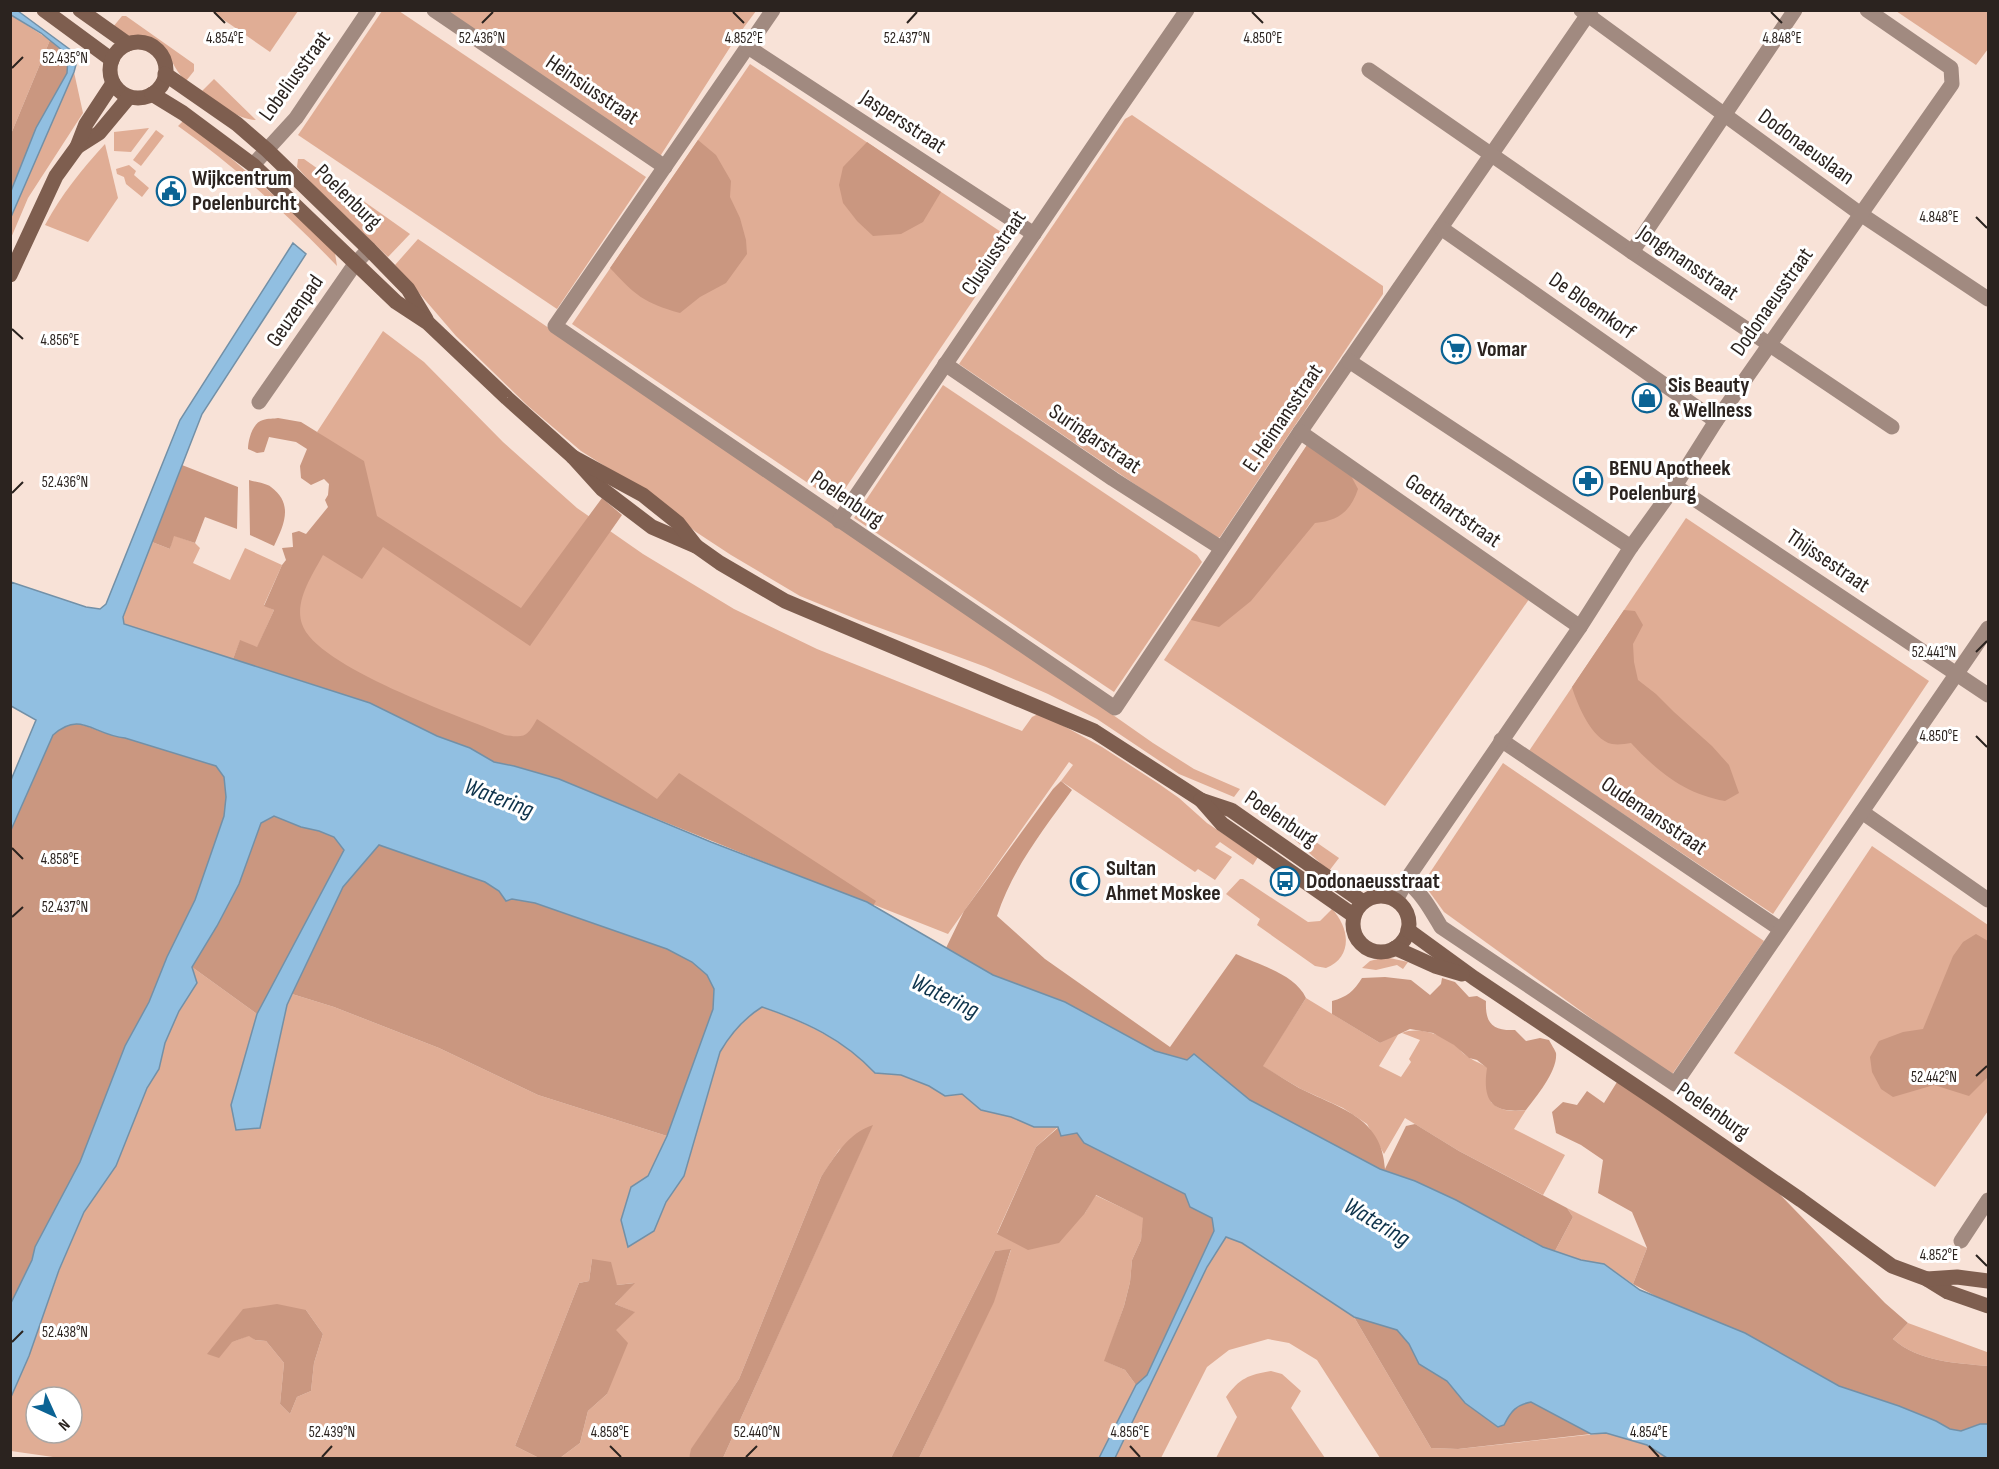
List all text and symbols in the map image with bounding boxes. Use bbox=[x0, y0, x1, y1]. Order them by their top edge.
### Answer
street label: Lobeliusstraat bbox=[253, 25, 337, 126]
text: 4.854°E bbox=[206, 29, 244, 48]
text: 52.436°N bbox=[459, 29, 505, 48]
text: 4.852°E bbox=[725, 29, 763, 48]
text: 52.437°N bbox=[884, 29, 930, 48]
text: 4.850°E bbox=[1244, 29, 1282, 48]
text: 4.848°E bbox=[1762, 29, 1802, 48]
text: 52.435°N bbox=[42, 49, 88, 68]
street label: Heinsiusstraat bbox=[540, 49, 644, 131]
street label: Jaspersstraat bbox=[854, 84, 951, 160]
street label: Dodonaeuslaan bbox=[1753, 103, 1859, 191]
street label: Poelenburg bbox=[309, 159, 387, 235]
place label: Wijkcentrum Poelenburcht bbox=[192, 165, 297, 217]
public building icon: Wijkcentrum Poelenburcht bbox=[155, 175, 187, 207]
street label: Clusiusstraat bbox=[956, 205, 1032, 301]
text: 4.848°E bbox=[1919, 208, 1959, 227]
street label: Jongmansstraat bbox=[1632, 219, 1744, 307]
street label: Dodonaeusstraat bbox=[1725, 242, 1819, 361]
street label: De Bloemkorf bbox=[1544, 266, 1641, 346]
street label: Geuzenpad bbox=[261, 270, 329, 352]
text: 4.856°E bbox=[41, 331, 79, 350]
supermarket icon: Vomar bbox=[1440, 333, 1472, 365]
place label: Vomar bbox=[1477, 336, 1527, 363]
street label: E. Heimansstraat bbox=[1237, 359, 1329, 477]
place label: Sis Beauty & Wellness bbox=[1668, 372, 1752, 424]
shop icon: Sis Beauty & Wellness bbox=[1631, 382, 1663, 414]
street label: Suringarstraat bbox=[1044, 398, 1147, 480]
place label: BENU Apotheek Poelenburg bbox=[1609, 455, 1731, 507]
street label: Poelenburg bbox=[805, 465, 889, 533]
pharmacy icon: BENU Apotheek Poelenburg bbox=[1572, 465, 1604, 497]
street label: Goethartstraat bbox=[1400, 468, 1506, 554]
text: 52.436°N bbox=[42, 473, 88, 492]
street label: Thijssestraat bbox=[1781, 523, 1875, 599]
text: 52.441°N bbox=[1912, 643, 1956, 662]
text: 4.850°E bbox=[1920, 727, 1958, 746]
street label: Oudemansstraat bbox=[1596, 771, 1712, 861]
water label: Watering bbox=[460, 772, 538, 825]
street label: Poelenburg bbox=[1239, 785, 1323, 853]
text: 4.858°E bbox=[41, 850, 79, 869]
place label: Sultan Ahmet Moskee bbox=[1105, 855, 1221, 907]
mosque icon: Sultan Ahmet Moskee bbox=[1069, 865, 1101, 897]
bus stop icon: Dodonaeusstraat bbox=[1269, 865, 1301, 897]
place label: Dodonaeusstraat bbox=[1306, 868, 1440, 895]
text: 52.437°N bbox=[42, 898, 88, 917]
water label: Watering bbox=[906, 967, 984, 1025]
text: 52.442°N bbox=[1911, 1068, 1957, 1087]
street label: Poelenburg bbox=[1671, 1076, 1755, 1146]
water label: Watering bbox=[1339, 1191, 1415, 1253]
text: 4.852°E bbox=[1920, 1246, 1958, 1265]
text: 52.438°N bbox=[42, 1323, 88, 1342]
north arrow bbox=[24, 1385, 84, 1445]
text: N bbox=[54, 1415, 73, 1434]
text: 52.439°N bbox=[309, 1423, 355, 1442]
text: 4.858°E bbox=[591, 1423, 629, 1442]
text: 52.440°N bbox=[734, 1423, 780, 1442]
text: 4.856°E bbox=[1111, 1423, 1149, 1442]
text: 4.854°E bbox=[1630, 1423, 1668, 1442]

